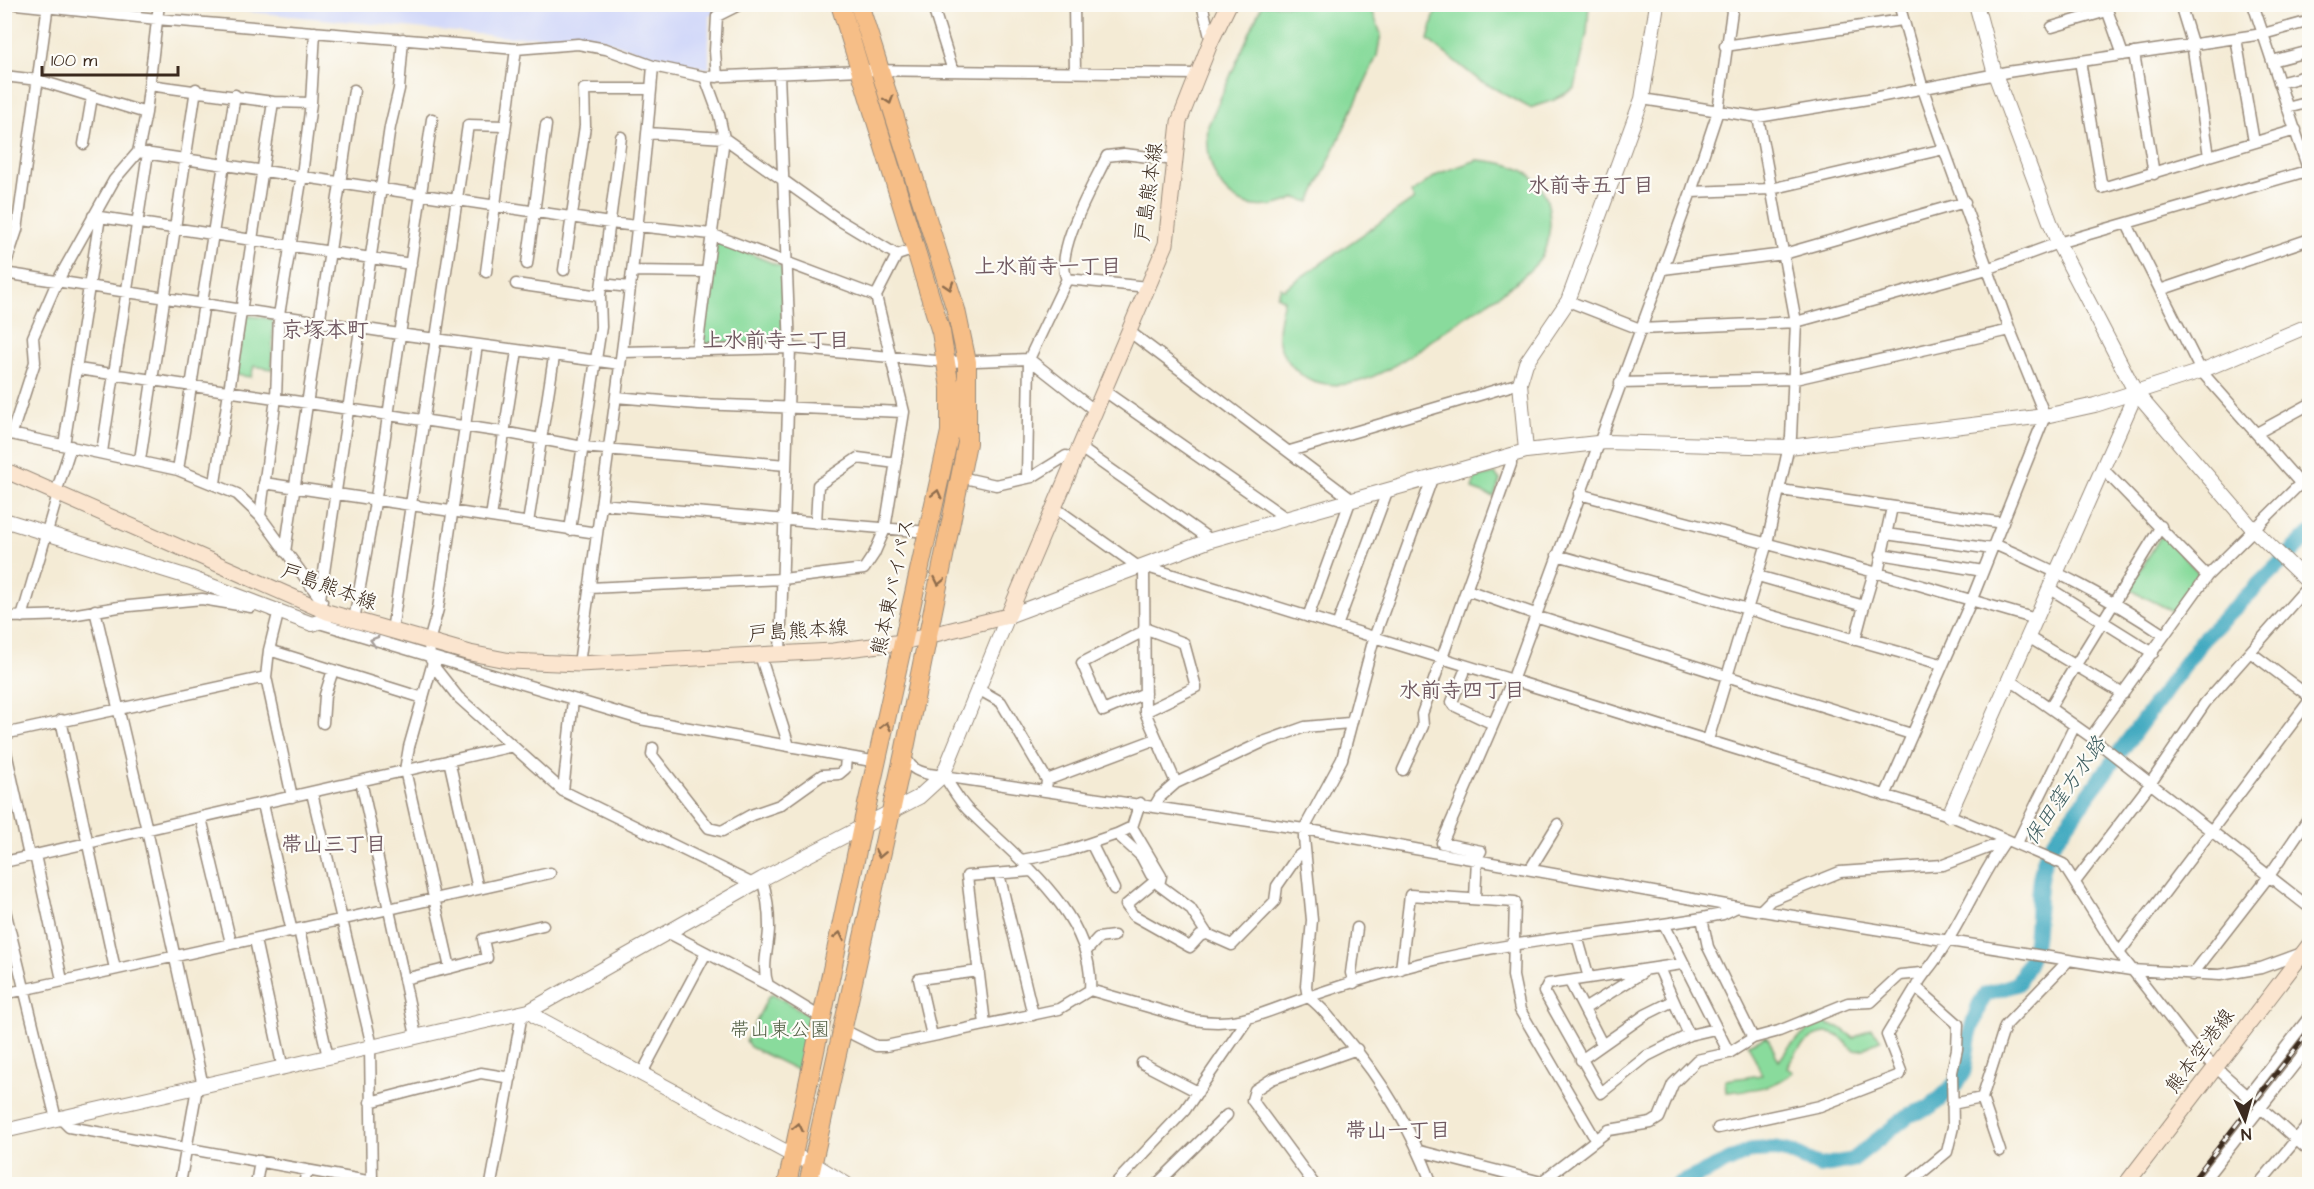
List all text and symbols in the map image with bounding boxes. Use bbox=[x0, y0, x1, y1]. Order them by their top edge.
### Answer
scale bar bbox=[42, 39, 178, 77]
text: 100 m bbox=[51, 48, 97, 73]
one-way arrow bbox=[882, 94, 894, 105]
street label: 戸島熊本線 bbox=[1128, 141, 1170, 243]
district label: 水前寺五丁目 bbox=[1528, 171, 1654, 200]
district label: 上水前寺一丁目 bbox=[975, 252, 1122, 281]
one-way arrow bbox=[942, 280, 954, 291]
district label: 京塚本町 bbox=[281, 315, 369, 346]
district label: 上水前寺二丁目 bbox=[703, 326, 850, 355]
one-way arrow bbox=[930, 490, 943, 500]
street label: 熊本東バイパス bbox=[865, 516, 921, 658]
street label: 戸島熊本線 bbox=[277, 557, 381, 617]
one-way arrow bbox=[933, 576, 946, 586]
street label: 戸島熊本線 bbox=[747, 614, 849, 648]
one-way arrow bbox=[370, 636, 380, 649]
district label: 水前寺四丁目 bbox=[1399, 676, 1525, 705]
one-way arrow bbox=[878, 721, 891, 731]
water label: 保田窪方水路 bbox=[2017, 730, 2114, 851]
district label: 帯山三丁目 bbox=[282, 830, 387, 859]
one-way arrow bbox=[875, 848, 888, 858]
one-way arrow bbox=[832, 932, 845, 942]
street label: 熊本空港線 bbox=[2159, 1003, 2241, 1099]
park label: 帯山東公園 bbox=[730, 1016, 830, 1044]
north arrow bbox=[2215, 1090, 2275, 1150]
district label: 帯山一丁目 bbox=[1346, 1116, 1451, 1145]
one-way arrow bbox=[791, 1122, 804, 1132]
text: N bbox=[2240, 1123, 2252, 1145]

